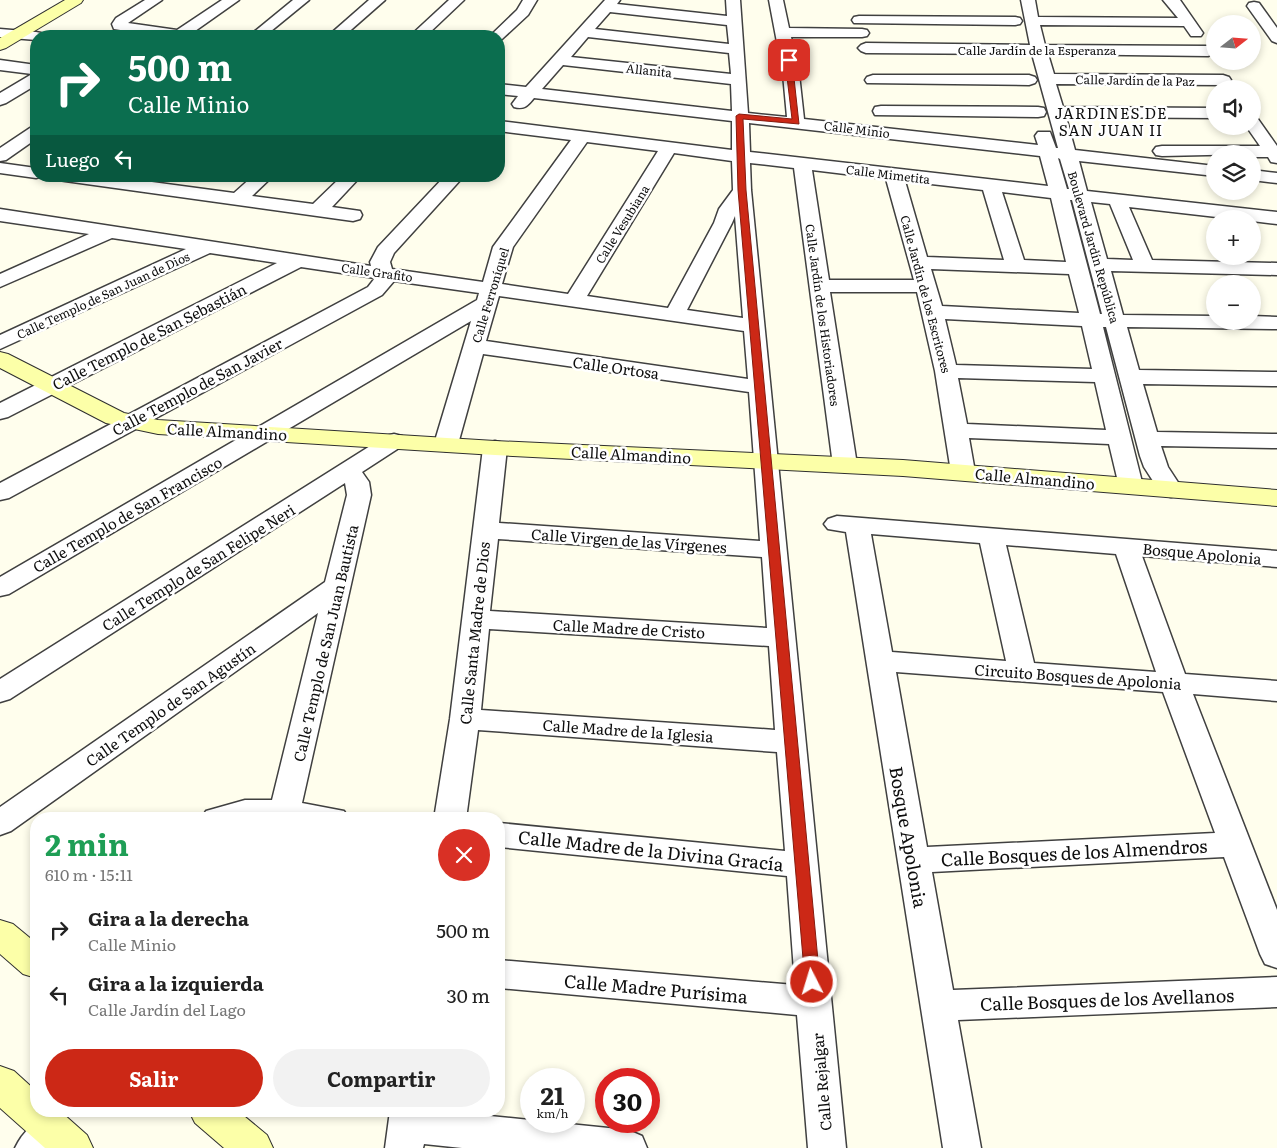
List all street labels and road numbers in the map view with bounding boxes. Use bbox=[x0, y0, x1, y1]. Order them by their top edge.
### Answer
street label: Calle Jardín de la Esperanza bbox=[958, 41, 1117, 59]
street label: Allanita bbox=[625, 59, 673, 81]
street label: Calle Jardín de la Paz bbox=[1075, 70, 1195, 90]
street label: Calle Minio bbox=[823, 116, 891, 142]
street label: Calle Mimetita bbox=[845, 160, 932, 188]
street label: Boulevard Jardín República bbox=[1064, 169, 1125, 326]
street label: Calle Vesubiana bbox=[591, 181, 654, 267]
street label: Calle Jardín de los Escritores bbox=[896, 213, 956, 375]
street label: Calle Jardín de los Historiadores bbox=[801, 223, 845, 408]
street label: Calle Ferroníquel bbox=[467, 245, 513, 345]
street label: Calle Templo de San Juan de Dios bbox=[14, 247, 193, 343]
street label: Calle Grafito bbox=[340, 258, 414, 286]
street label: Calle Templo de San Sebastián bbox=[48, 277, 250, 395]
street label: Calle Templo de San Javier bbox=[108, 331, 286, 441]
street label: Calle Ortosa bbox=[571, 350, 662, 385]
street label: Calle Almandino bbox=[166, 416, 288, 446]
street label: Calle Almandino bbox=[570, 439, 692, 469]
street label: Calle Templo de San Francisco bbox=[28, 450, 226, 578]
street label: Calle Almandino bbox=[974, 461, 1096, 495]
street label: Calle Templo de San Felipe Neri bbox=[97, 498, 299, 636]
street label: Calle Templo de San Juan Bautista bbox=[286, 521, 364, 764]
street label: Calle Virgen de las Vírgenes bbox=[530, 522, 728, 558]
street label: Bosque Apolonia bbox=[1141, 536, 1263, 570]
street label: Calle Santa Madre de Dios bbox=[453, 540, 495, 725]
street label: Calle Madre de Cristo bbox=[552, 613, 706, 643]
street label: Calle Templo de San Agustín bbox=[80, 636, 260, 772]
street label: Circuito Bosques de Apolonia bbox=[974, 657, 1183, 695]
street label: Calle Madre de la Iglesia bbox=[542, 713, 715, 748]
street label: Bosque Apolonia bbox=[883, 764, 935, 910]
street label: Calle Madre de la Divina Gracía bbox=[517, 823, 785, 877]
street label: Calle Bosques de los Almendros bbox=[940, 832, 1208, 872]
street label: Calle Madre Purísima bbox=[563, 967, 749, 1010]
street label: Calle Bosques de los Avellanos bbox=[979, 981, 1235, 1017]
street label: Calle Rejalgar bbox=[805, 1032, 837, 1132]

